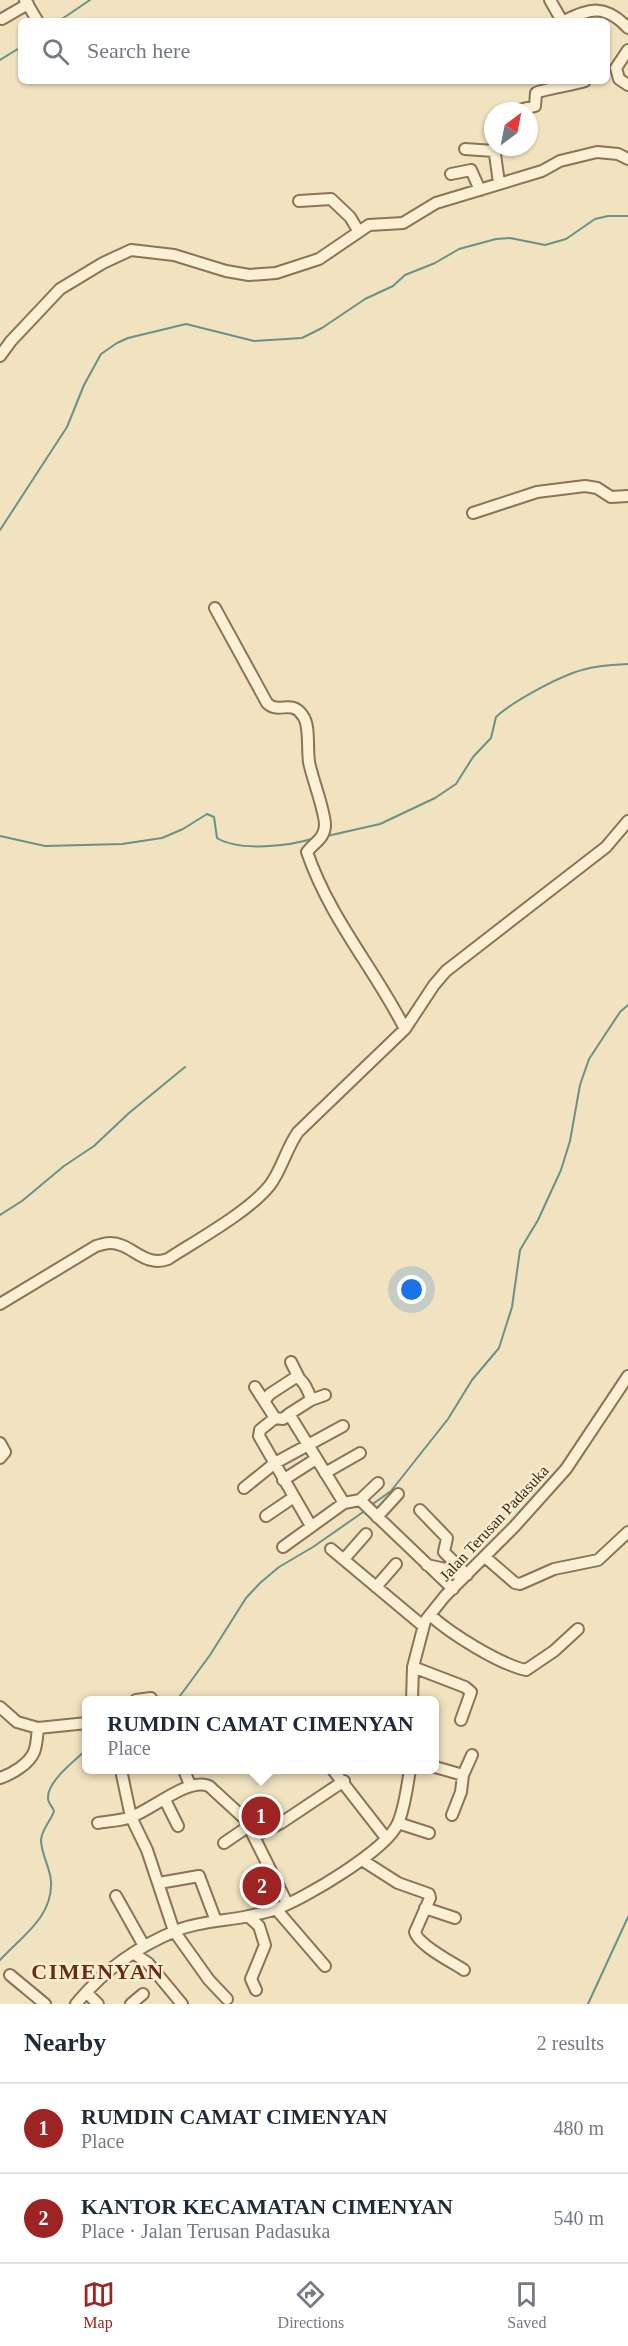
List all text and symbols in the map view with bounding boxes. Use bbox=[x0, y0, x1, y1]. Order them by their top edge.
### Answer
search box bbox=[18, 18, 610, 84]
icon: search bbox=[39, 35, 72, 68]
text: Search here bbox=[87, 38, 190, 63]
north arrow bbox=[484, 102, 538, 156]
your location bbox=[397, 1275, 426, 1304]
street label: Jalan Terusan Padasuka bbox=[436, 1462, 552, 1584]
popup bbox=[82, 1696, 439, 1774]
text: RUMDIN CAMAT CIMENYAN bbox=[107, 1711, 414, 1736]
text: Place bbox=[107, 1737, 151, 1759]
pin: 1 bbox=[242, 1794, 280, 1838]
pin: 2 bbox=[242, 1864, 282, 1908]
district label: CIMENYAN bbox=[31, 1959, 165, 1984]
text: Nearby bbox=[24, 2028, 106, 2057]
text: 2 results bbox=[537, 2032, 604, 2054]
text: RUMDIN CAMAT CIMENYAN bbox=[81, 2104, 387, 2129]
text: 1 bbox=[39, 2117, 49, 2139]
text: 480 m bbox=[553, 2117, 604, 2139]
text: Place bbox=[81, 2130, 124, 2152]
text: KANTOR KECAMATAN CIMENYAN bbox=[81, 2194, 453, 2219]
text: 2 bbox=[39, 2207, 49, 2229]
text: 540 m bbox=[553, 2207, 604, 2229]
text: Place · Jalan Terusan Padasuka bbox=[81, 2220, 330, 2242]
tab: Map bbox=[82, 2278, 115, 2332]
tab: Directions bbox=[278, 2278, 344, 2332]
tab: Saved bbox=[507, 2278, 546, 2332]

